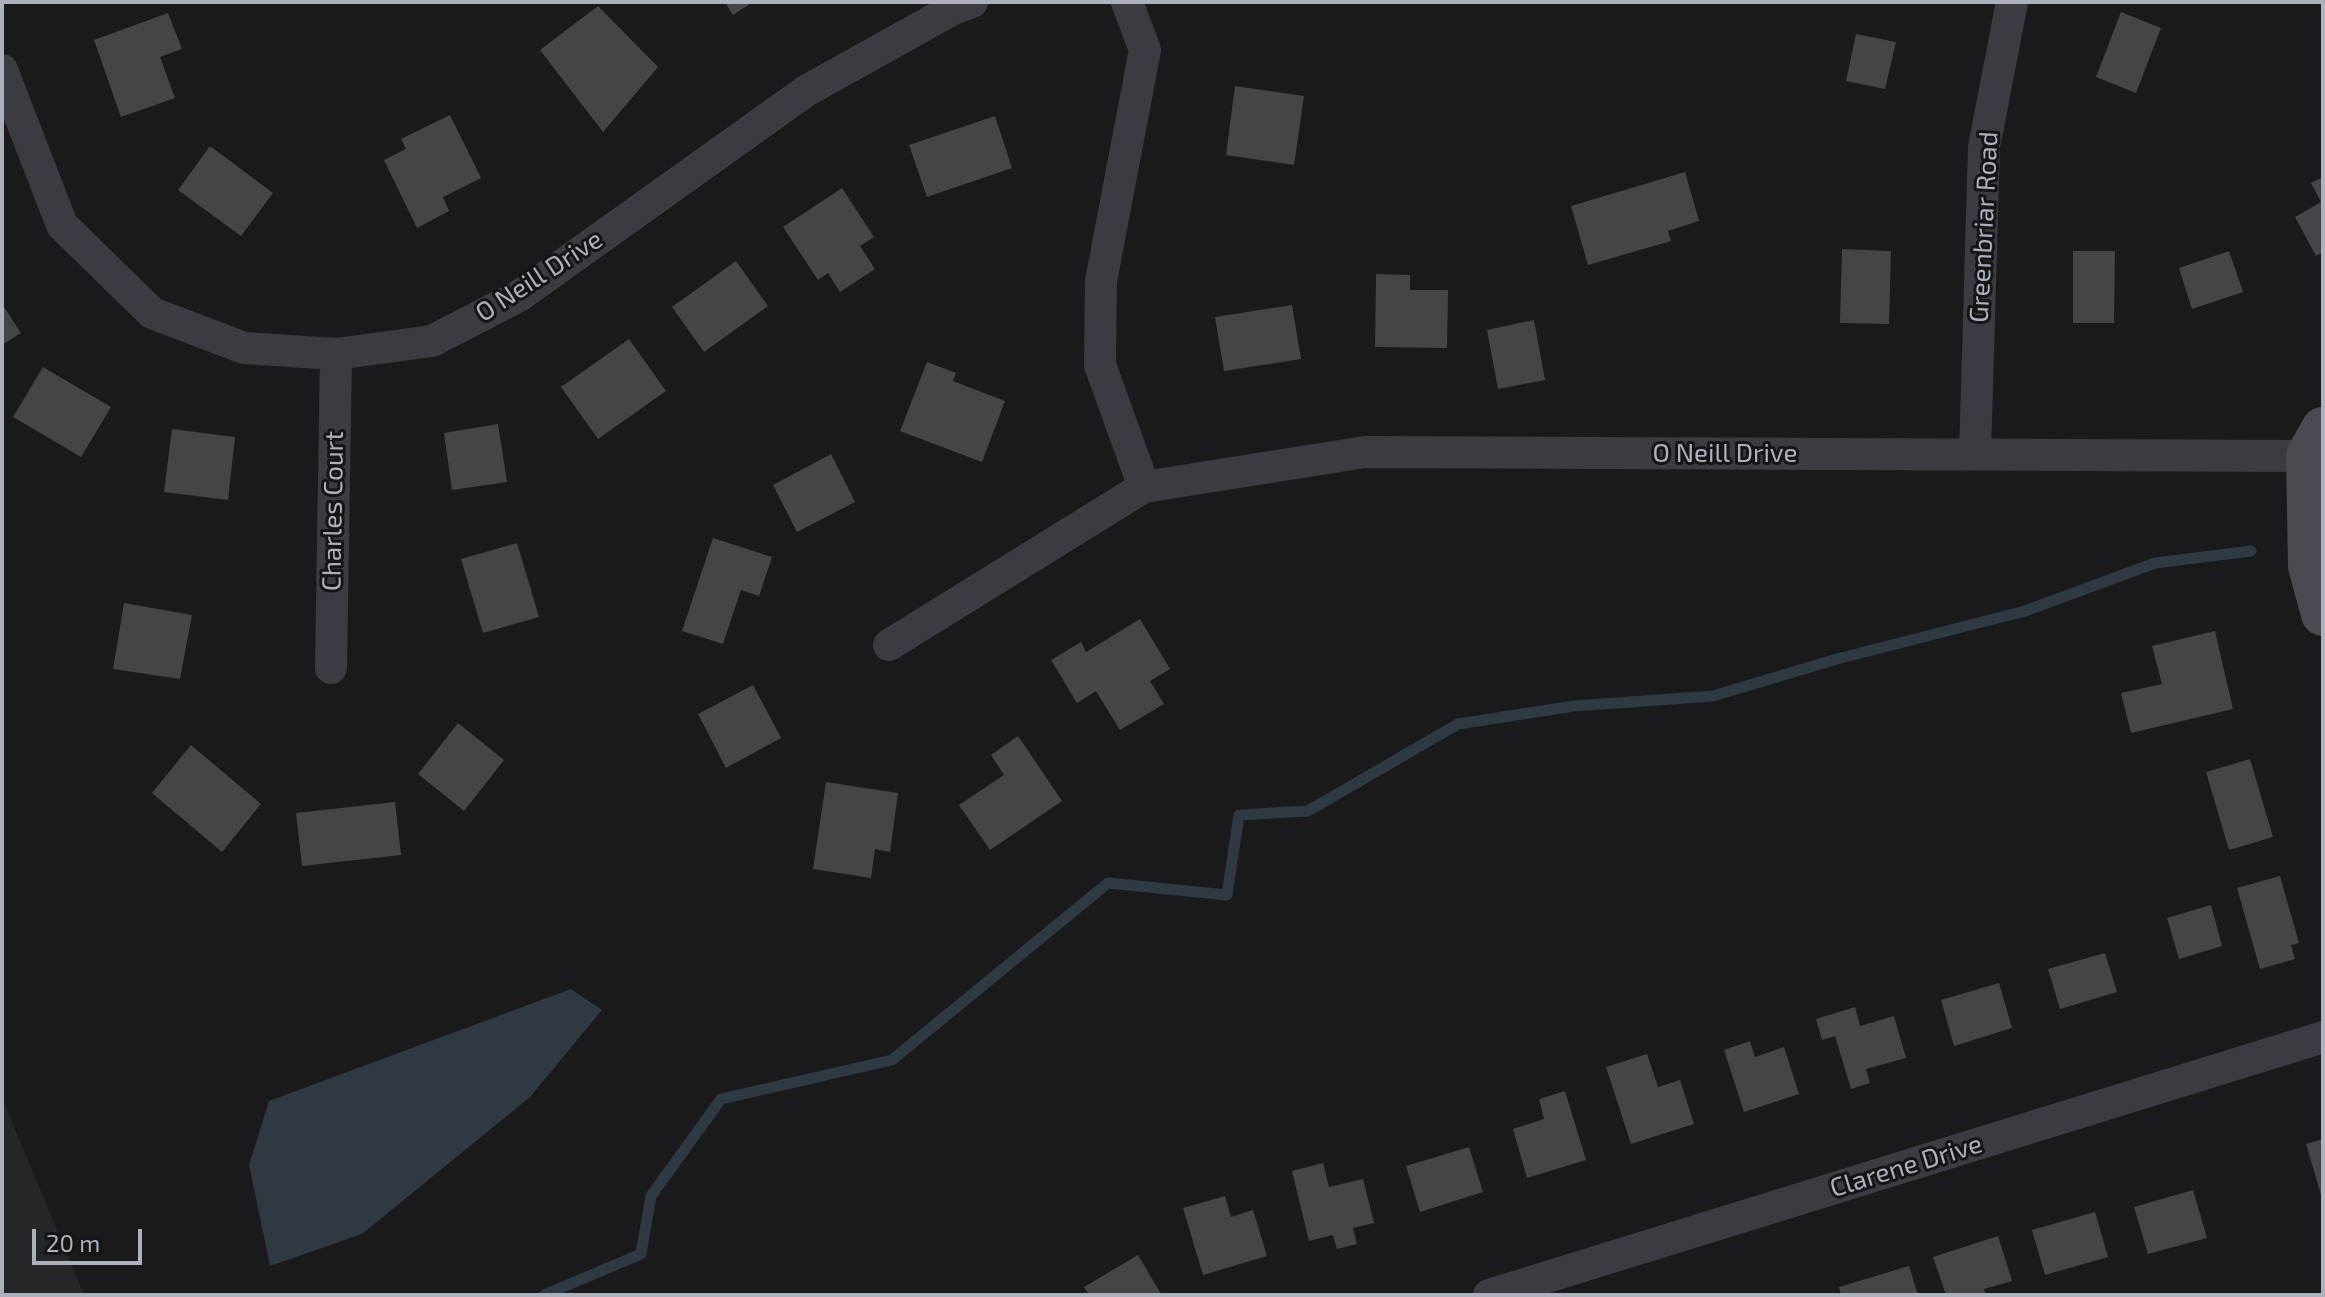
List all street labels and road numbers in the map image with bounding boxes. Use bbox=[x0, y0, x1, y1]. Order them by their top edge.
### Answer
street label: Greenbriar Road bbox=[1963, 131, 2005, 323]
street label: O Neill Drive bbox=[470, 223, 608, 329]
street label: Charles Court bbox=[316, 431, 350, 591]
street label: O Neill Drive bbox=[1653, 437, 1797, 469]
street label: Clarene Drive bbox=[1826, 1128, 1986, 1204]

